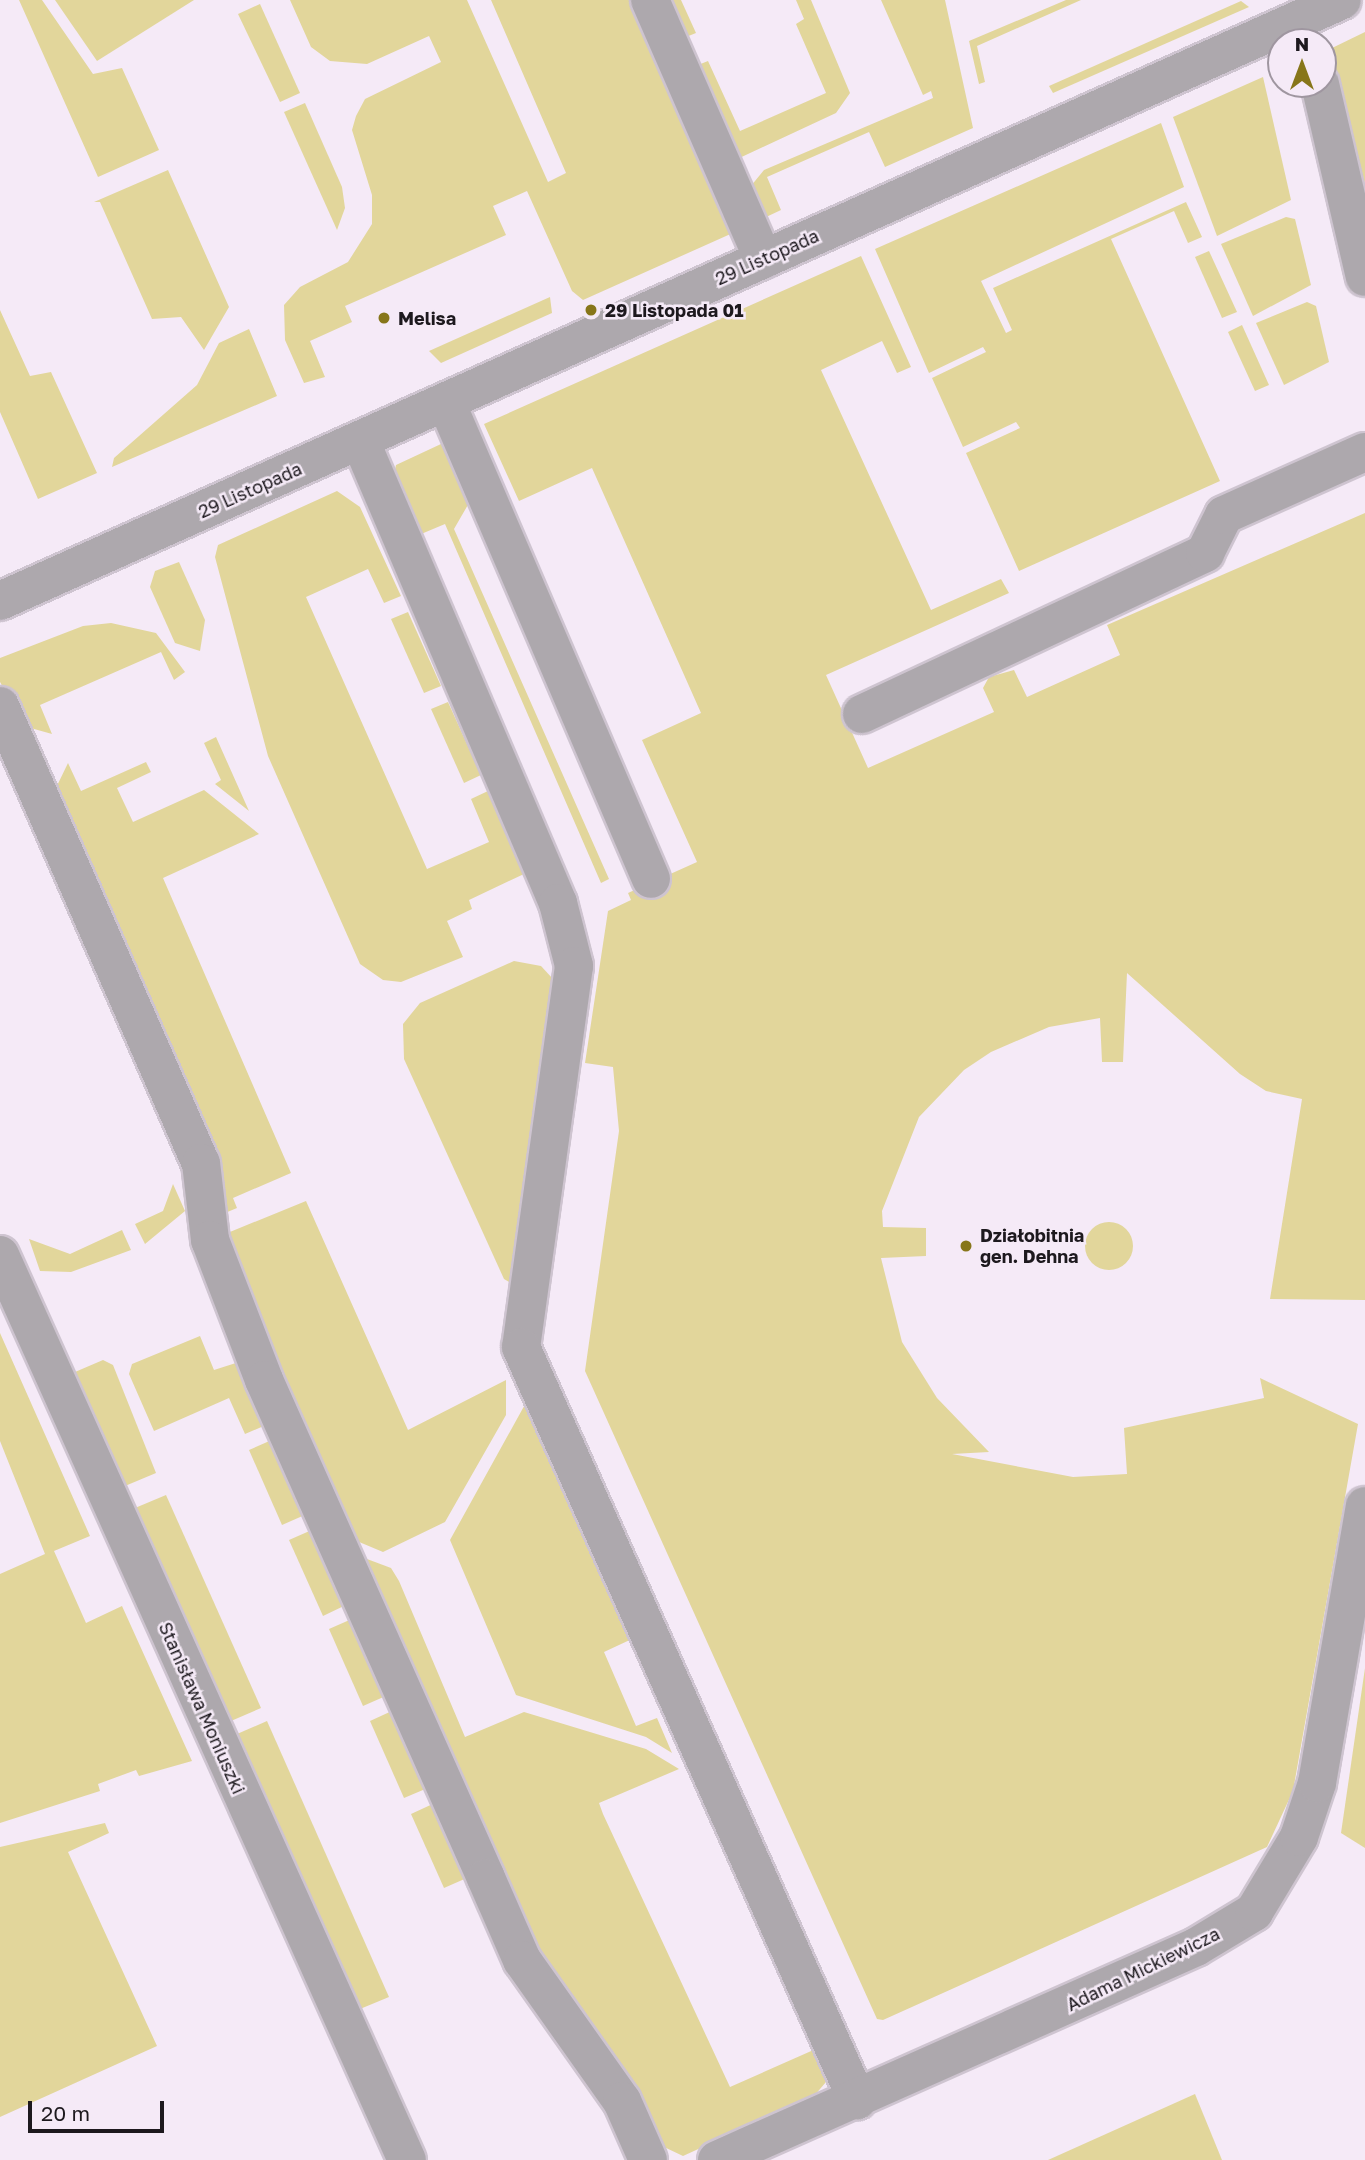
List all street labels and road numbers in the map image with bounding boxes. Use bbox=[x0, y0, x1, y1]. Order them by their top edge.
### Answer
street label: 29 Listopada bbox=[712, 225, 822, 289]
street label: 29 Listopada bbox=[195, 458, 305, 522]
street label: Stanisława Moniuszki bbox=[154, 1619, 250, 1797]
street label: Adama Mickiewicza bbox=[1063, 1923, 1223, 2015]

